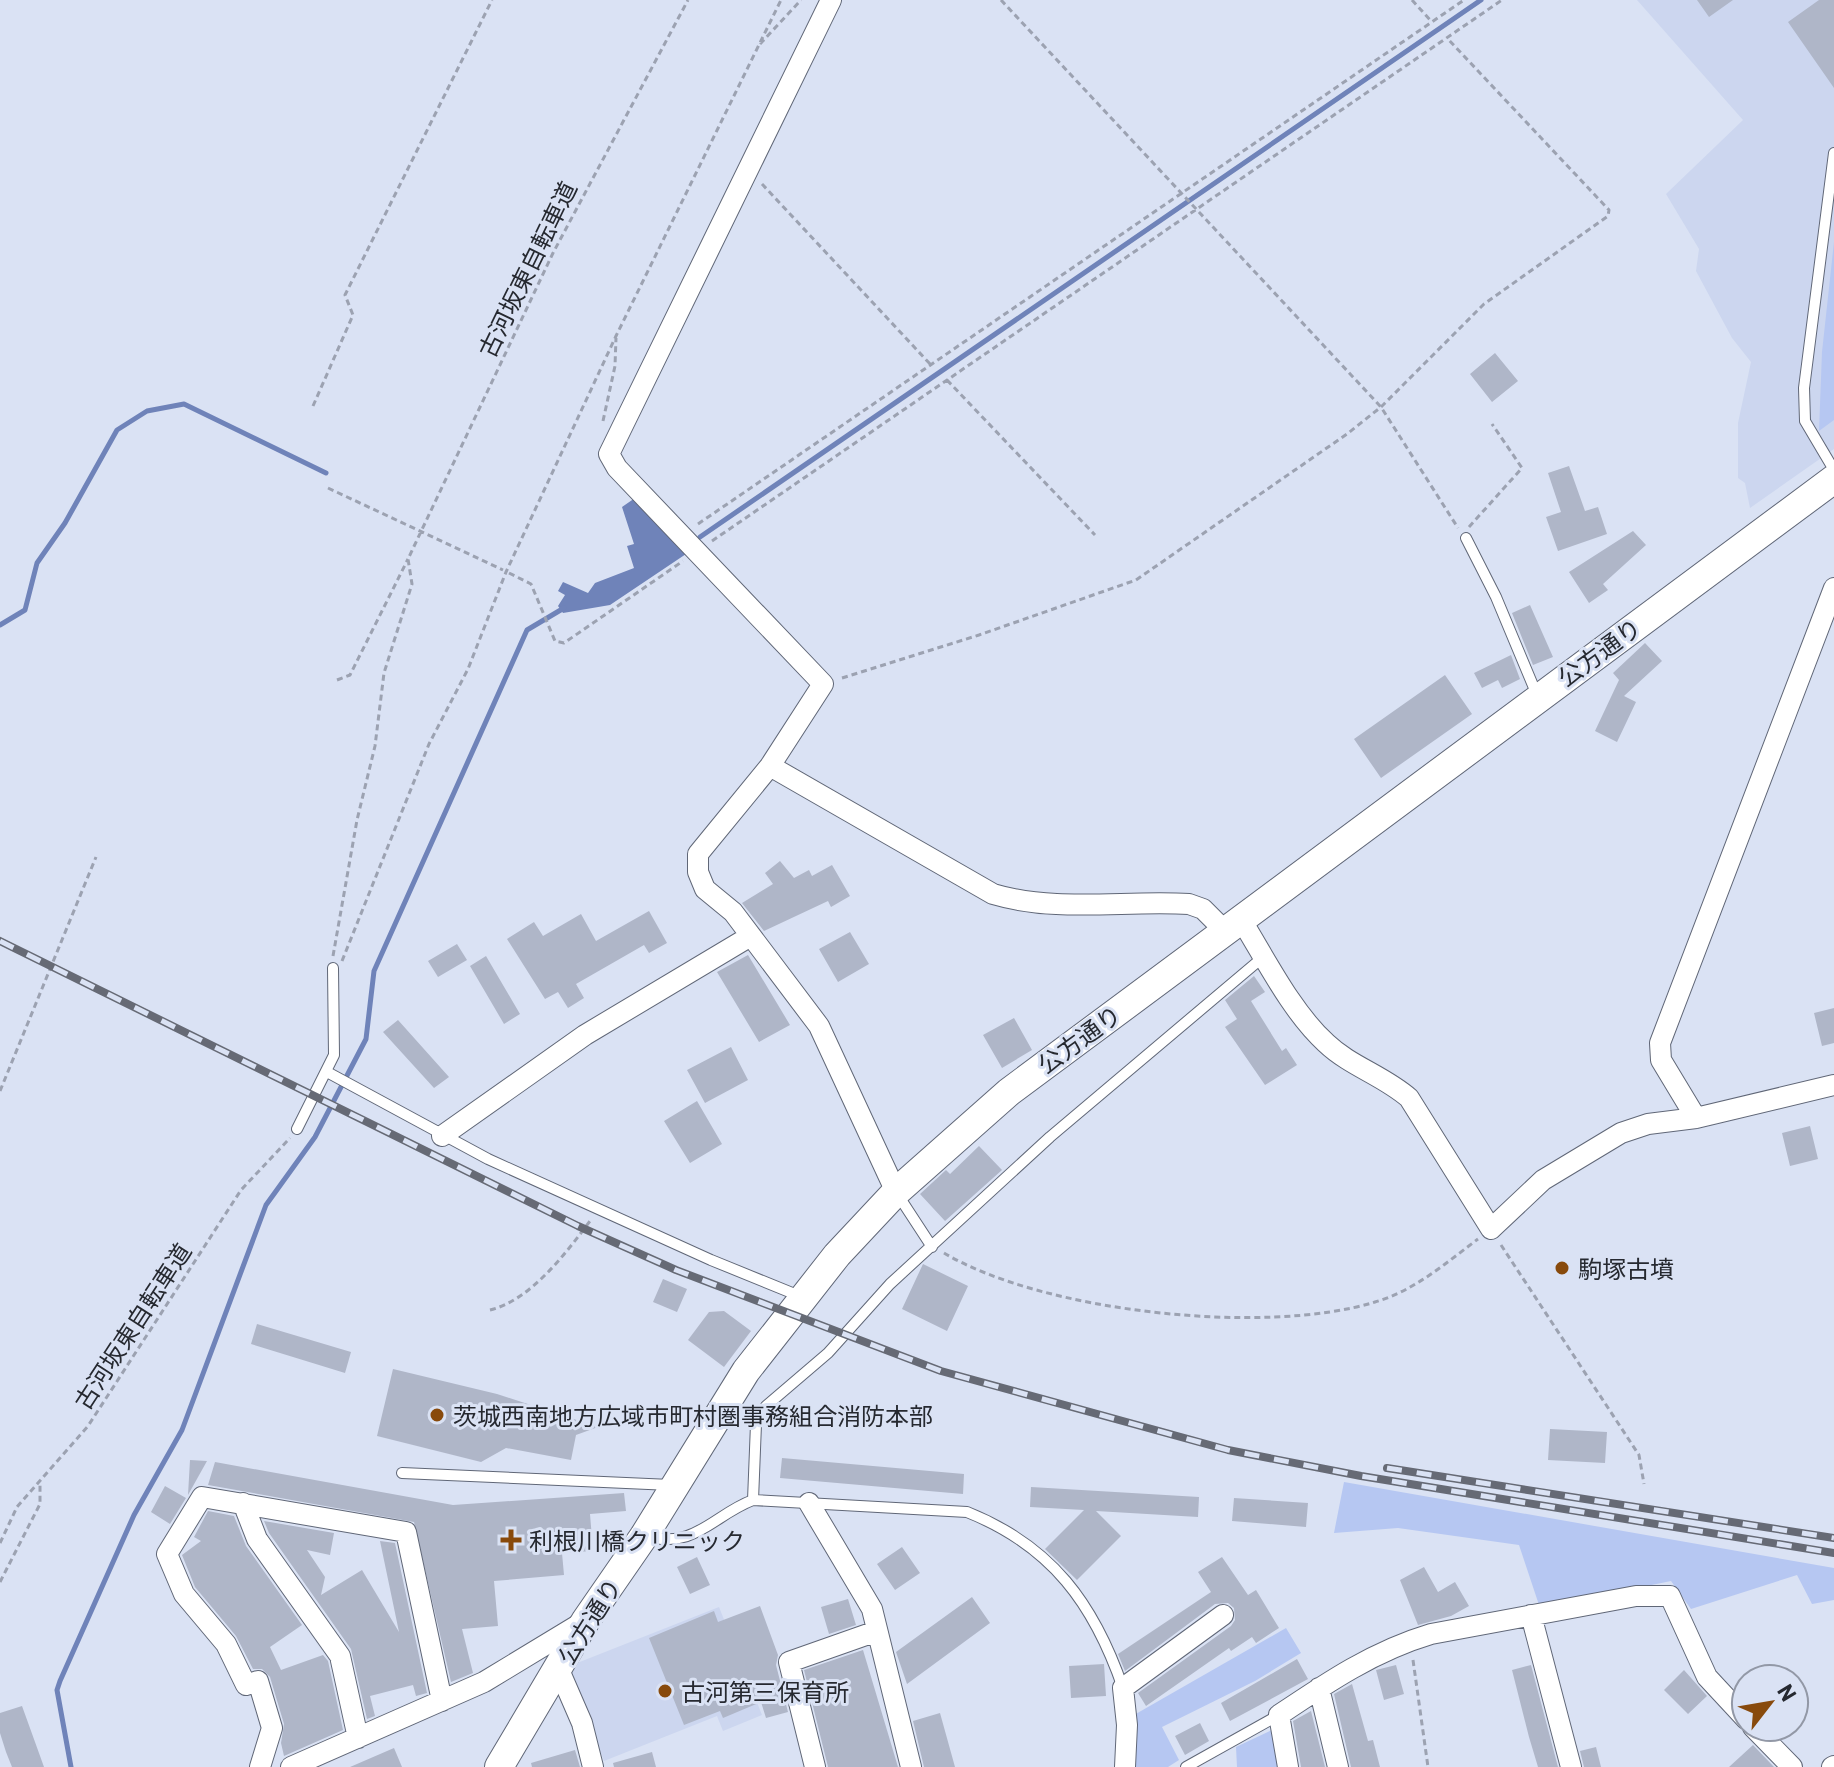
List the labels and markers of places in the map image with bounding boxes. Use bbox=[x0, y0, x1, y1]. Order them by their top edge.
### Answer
place label: 駒塚古墳 bbox=[1578, 1254, 1674, 1283]
marker: 駒塚古墳 bbox=[1553, 1259, 1571, 1277]
place label: 茨城西南地方広域市町村圏事務組合消防本部 bbox=[453, 1401, 933, 1430]
marker: 茨城西南地方広域市町村圏事務組合消防本部 bbox=[428, 1406, 446, 1424]
place label: 利根川橋クリニック bbox=[529, 1526, 745, 1555]
marker: 利根川橋クリニック bbox=[500, 1529, 522, 1551]
place label: 古河第三保育所 bbox=[681, 1677, 849, 1706]
marker: 古河第三保育所 bbox=[656, 1682, 674, 1700]

